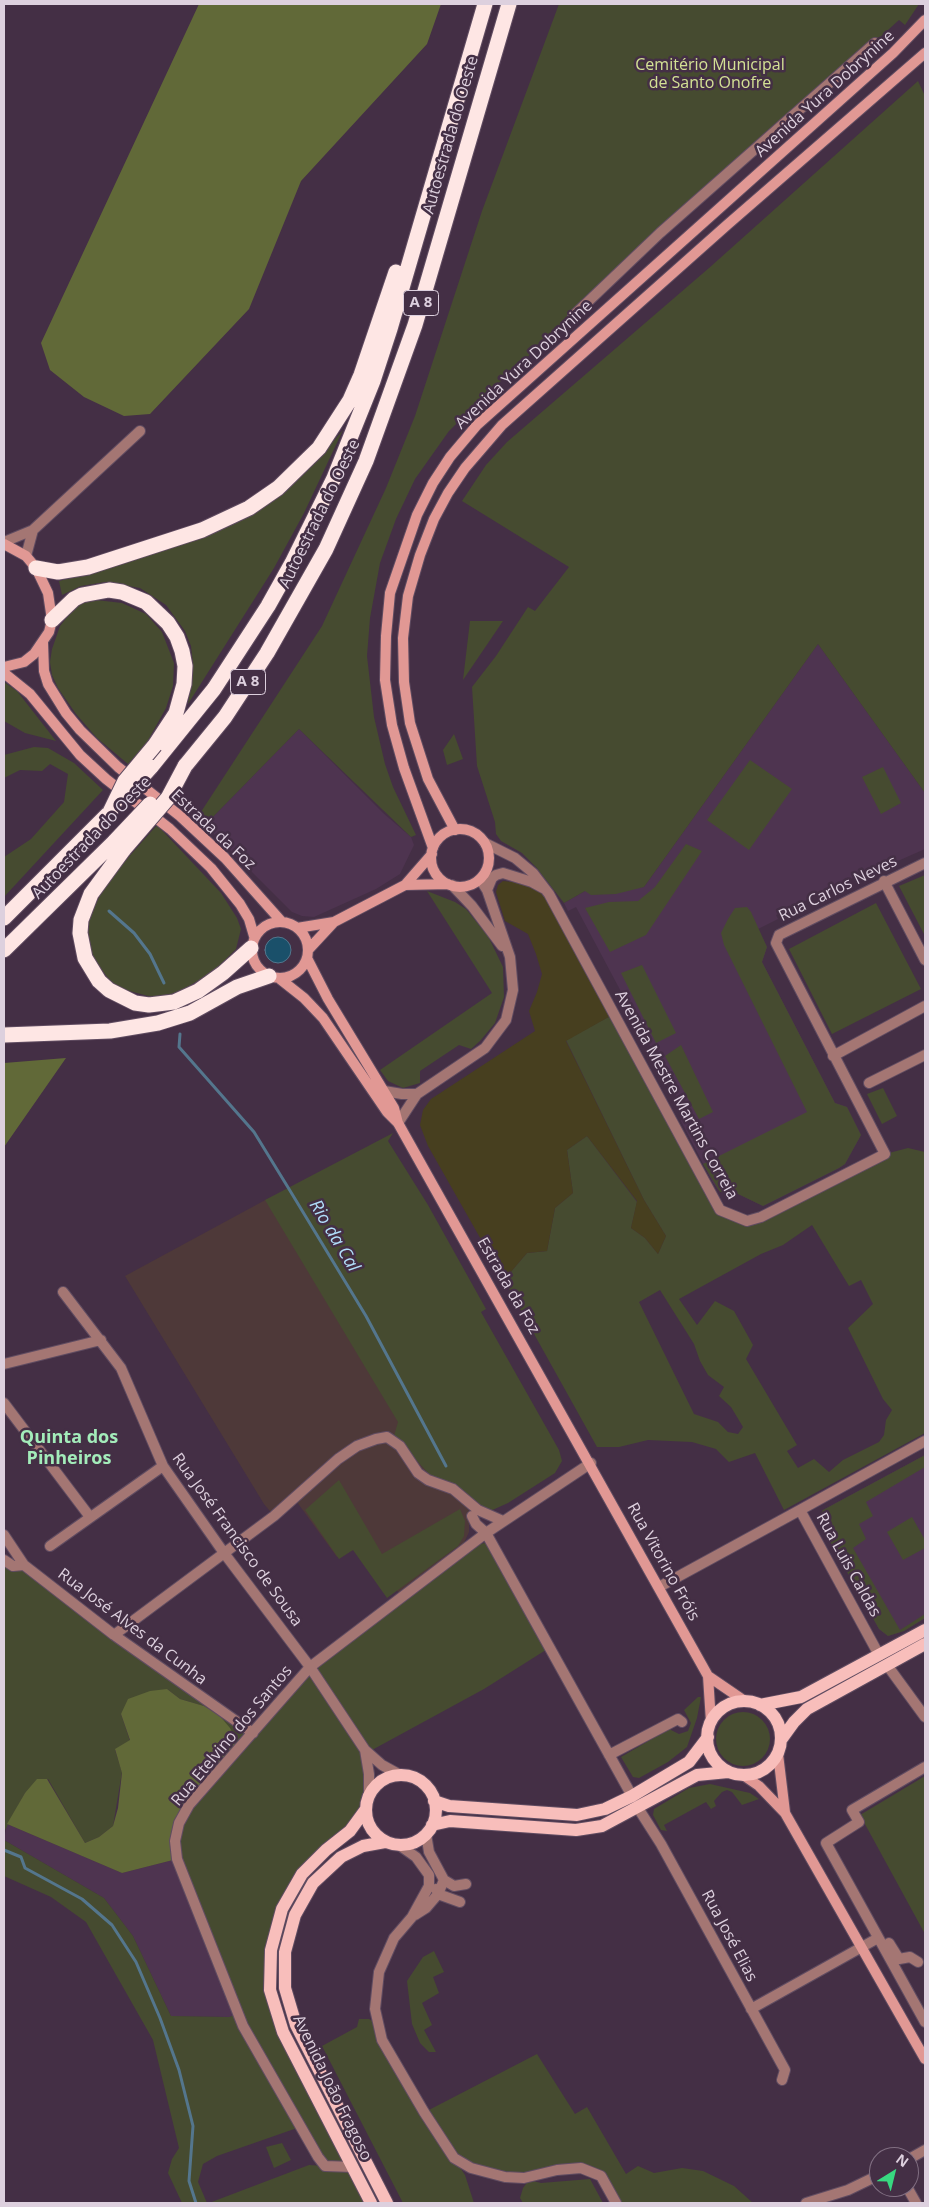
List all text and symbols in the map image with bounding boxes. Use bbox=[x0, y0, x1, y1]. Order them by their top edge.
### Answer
street label: Avenida Yura Dobrynine bbox=[752, 27, 898, 161]
street label: Autoestrada do Oeste bbox=[419, 54, 483, 216]
park label: Cemitério Municipal de Santo Onofre bbox=[635, 55, 785, 93]
road number: A 8 bbox=[404, 290, 438, 316]
street label: Avenida Yura Dobrynine bbox=[452, 296, 596, 434]
street label: Autoestrada do Oeste bbox=[276, 436, 364, 592]
road number: A 8 bbox=[230, 670, 266, 694]
street label: Autoestrada do Oeste bbox=[28, 773, 156, 903]
street label: Estrada da Foz bbox=[167, 786, 259, 874]
street label: Rua Carlos Neves bbox=[776, 852, 900, 926]
street label: Avenida Mestre Martins Correia bbox=[610, 987, 742, 1203]
water label: Rio da Cal bbox=[304, 1196, 364, 1276]
street label: Estrada da Foz bbox=[473, 1234, 543, 1338]
district label: Quinta dos Pinheiros bbox=[20, 1427, 118, 1470]
street label: Rua José Francisco de Sousa bbox=[168, 1450, 306, 1630]
street label: Rua Vitorino Fróis bbox=[623, 1500, 703, 1624]
street label: Rua Luis Caldas bbox=[811, 1510, 885, 1620]
street label: Rua José Alves da Cunha bbox=[54, 1565, 210, 1689]
street label: Rua Etelvino dos Santos bbox=[168, 1662, 296, 1810]
street label: Rua José Elias bbox=[697, 1887, 761, 1985]
street label: Avenida João Fragoso bbox=[288, 2012, 376, 2164]
north arrow bbox=[869, 2147, 919, 2197]
text: N bbox=[892, 2149, 913, 2171]

